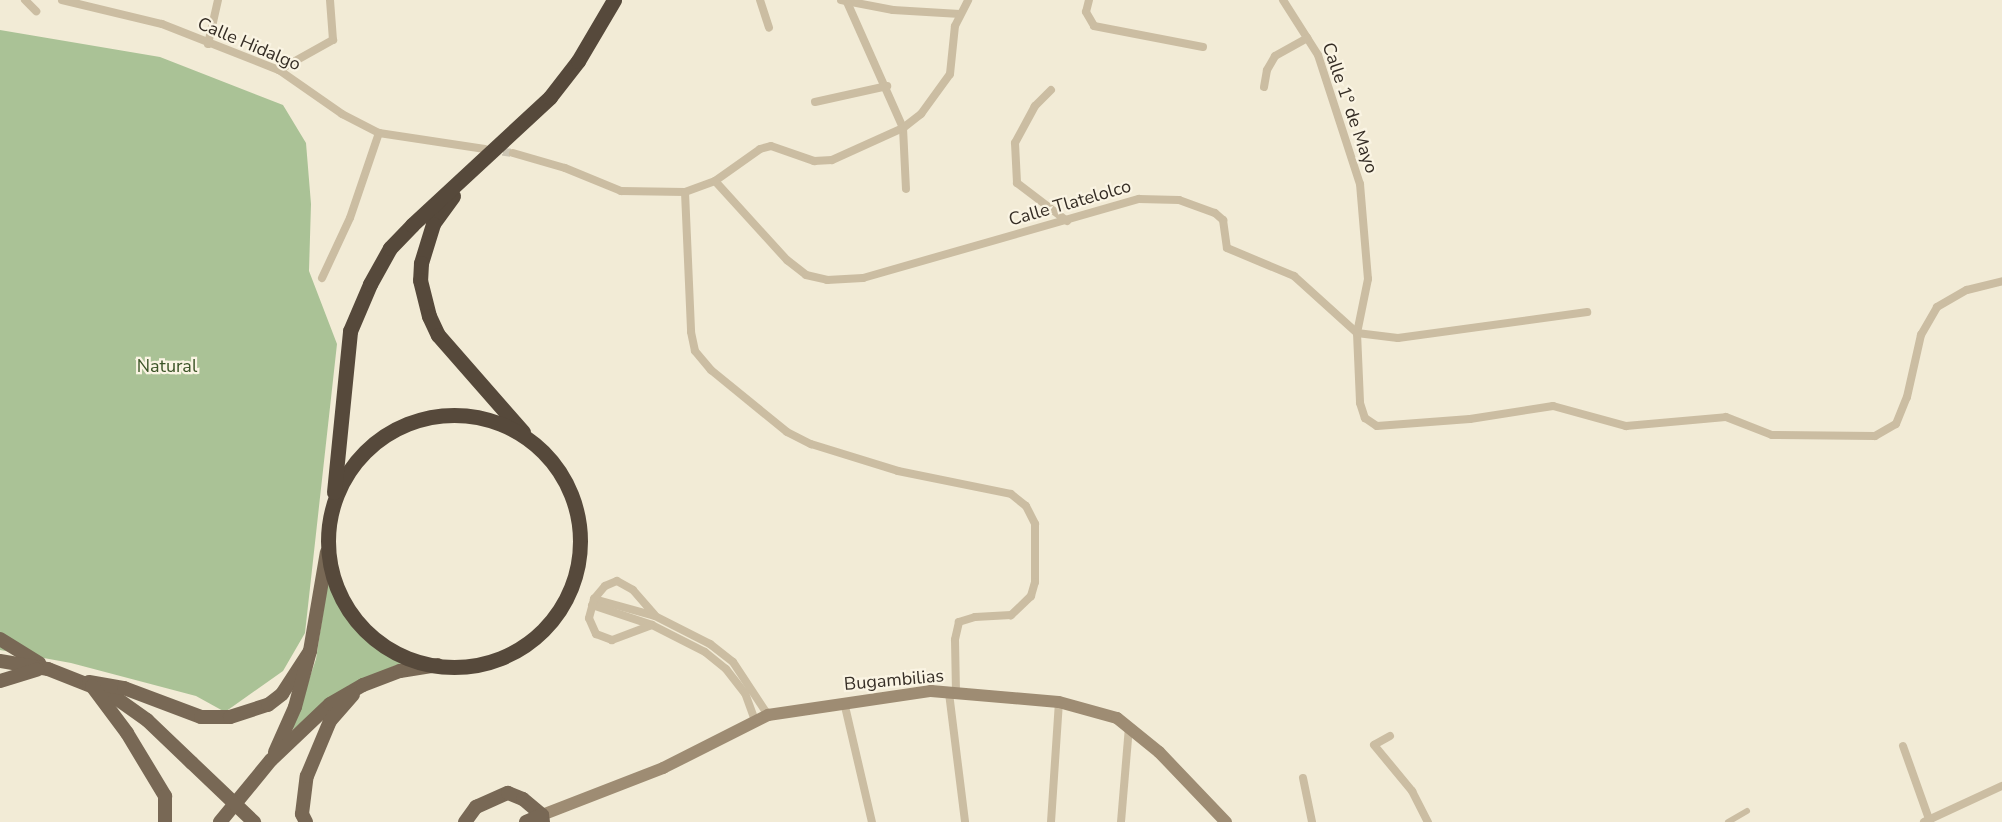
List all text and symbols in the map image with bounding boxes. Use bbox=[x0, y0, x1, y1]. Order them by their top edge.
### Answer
street label: Calle Hidalgo bbox=[194, 13, 304, 75]
street label: Calle 1° de Mayo bbox=[1318, 40, 1382, 176]
street label: Calle Tlatelolco bbox=[1006, 175, 1134, 231]
park label: Natural bbox=[137, 355, 197, 377]
street label: Bugambilias bbox=[843, 665, 945, 695]

